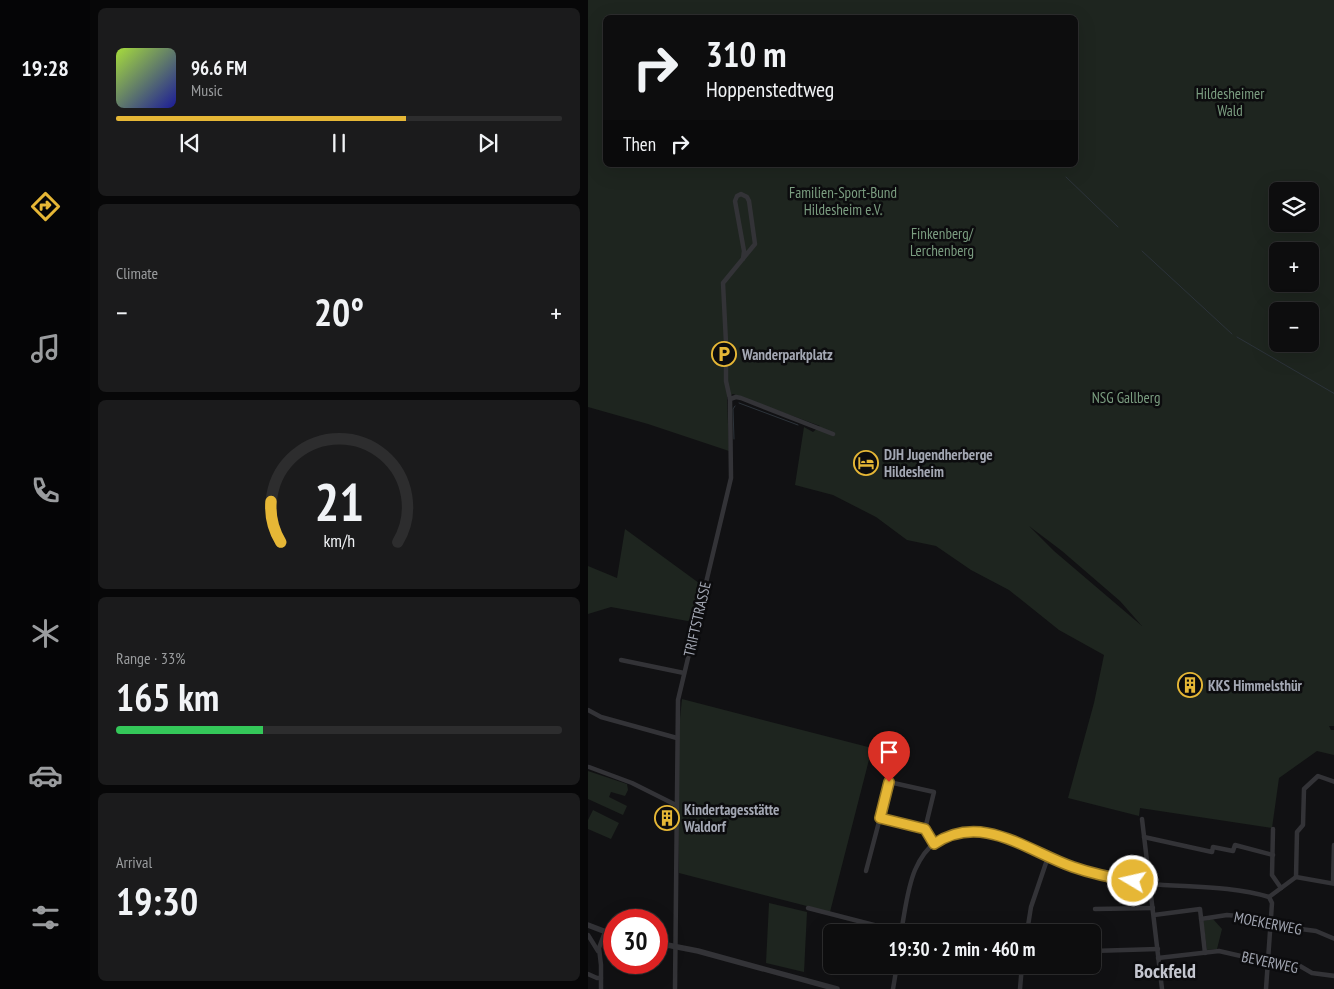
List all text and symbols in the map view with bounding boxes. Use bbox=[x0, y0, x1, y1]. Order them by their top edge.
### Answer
text: 310 m bbox=[706, 31, 787, 77]
icon: right bbox=[623, 35, 688, 100]
text: 19:28 bbox=[21, 54, 69, 82]
text: 96.6 FM bbox=[191, 56, 247, 80]
text: Hoppenstedtweg bbox=[706, 75, 834, 103]
text: Music bbox=[191, 80, 223, 100]
park label: Hildesheimer Wald bbox=[1196, 84, 1265, 120]
icon: previous bbox=[176, 129, 204, 157]
icon: pause bbox=[325, 129, 353, 157]
icon: next bbox=[474, 129, 502, 157]
icon: right bbox=[666, 130, 694, 158]
text: Then bbox=[623, 132, 656, 156]
map controls bbox=[1269, 182, 1319, 352]
button: layers bbox=[1269, 182, 1319, 232]
park label: Familien-Sport-Bund Hildesheim e.V. bbox=[789, 183, 897, 219]
icon: directions bbox=[28, 189, 63, 224]
park label: Finkenberg/ Lerchenberg bbox=[910, 224, 974, 260]
button: + bbox=[1269, 242, 1319, 292]
text: Climate bbox=[116, 263, 158, 283]
text: 20° bbox=[314, 287, 364, 336]
text: − bbox=[116, 294, 128, 331]
text: + bbox=[550, 294, 562, 331]
button: − bbox=[1269, 302, 1319, 352]
icon: music bbox=[28, 331, 63, 366]
parking icon: Wanderparkplatz bbox=[711, 341, 737, 367]
place label: Wanderparkplatz bbox=[741, 345, 833, 364]
park label: NSG Gallberg bbox=[1092, 388, 1160, 407]
place label: DJH Jugendherberge Hildesheim bbox=[884, 445, 993, 481]
hotel icon: DJH Jugendherberge Hildesheim bbox=[853, 450, 879, 476]
text: 21 bbox=[314, 468, 364, 535]
icon: phone bbox=[28, 473, 63, 508]
text: km/h bbox=[323, 529, 355, 552]
street label: TRIFTSTRASSE bbox=[679, 580, 715, 658]
icon: climate bbox=[28, 616, 63, 651]
text: Range · 33% bbox=[116, 648, 185, 668]
text: 165 km bbox=[116, 672, 219, 721]
building icon: KKS Himmelsthür bbox=[1177, 672, 1203, 698]
place label: KKS Himmelsthür bbox=[1208, 676, 1303, 695]
pin bbox=[868, 731, 910, 782]
icon: arrive bbox=[875, 738, 903, 766]
icon: car bbox=[28, 758, 63, 793]
place label: Kindertagesstätte Waldorf bbox=[683, 800, 780, 836]
building icon: Kindertagesstätte Waldorf bbox=[654, 805, 680, 831]
text: Arrival bbox=[116, 852, 152, 872]
position arrow bbox=[1106, 854, 1158, 906]
text: 19:30 bbox=[116, 876, 198, 925]
icon: filters bbox=[28, 900, 63, 935]
street label: MOEKERWEG bbox=[1232, 907, 1304, 939]
speed limit sign: 30 bbox=[603, 909, 668, 974]
text: 19:30 · 2 min · 460 m bbox=[889, 937, 1035, 961]
street label: BEVERWEG bbox=[1240, 947, 1300, 977]
district label: Bockfeld bbox=[1134, 958, 1196, 984]

